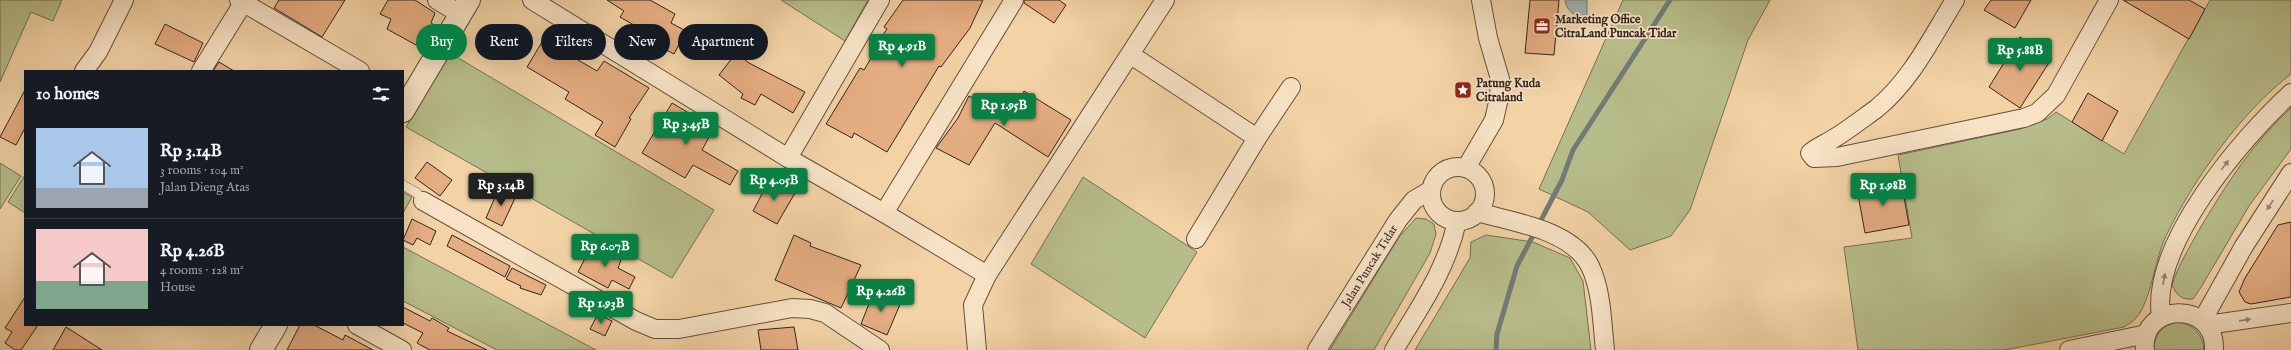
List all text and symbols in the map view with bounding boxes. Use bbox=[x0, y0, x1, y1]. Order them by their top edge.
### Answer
place label: Marketing Office CitraLand Puncak Tidar bbox=[1555, 12, 1677, 41]
office icon: Marketing Office CitraLand Puncak Tidar bbox=[1532, 16, 1552, 36]
chip: Buy bbox=[416, 24, 467, 60]
chip: Rent bbox=[475, 24, 533, 60]
chip: Filters bbox=[541, 24, 606, 60]
chip: New bbox=[614, 24, 670, 60]
chip: Apartment bbox=[678, 24, 768, 60]
pin: Rp 4.91B bbox=[861, 34, 943, 68]
text: Rp 4.91B bbox=[878, 38, 926, 55]
pin: Rp 5.88B bbox=[1979, 38, 2061, 72]
text: Rp 5.88B bbox=[1997, 42, 2043, 59]
place label: Patung Kuda Citraland bbox=[1476, 76, 1541, 105]
place icon: Patung Kuda Citraland bbox=[1453, 80, 1473, 100]
icon: filters bbox=[370, 83, 392, 105]
text: 10 homes bbox=[36, 84, 99, 105]
pin: Rp 1.95B bbox=[963, 93, 1045, 127]
text: Rp 1.95B bbox=[981, 97, 1027, 114]
pin: Rp 3.45B bbox=[645, 112, 727, 146]
text: Rp 3.45B bbox=[662, 116, 710, 133]
text: Rp 3.14B bbox=[160, 141, 222, 162]
icon: home bbox=[68, 144, 116, 192]
one-way arrow bbox=[2221, 160, 2229, 171]
text: 3 rooms · 104 m² bbox=[160, 162, 244, 179]
pin: Rp 4.05B bbox=[733, 168, 815, 202]
text: Rp 4.05B bbox=[750, 172, 798, 189]
pin: Rp 3.14B bbox=[460, 173, 542, 207]
pin: Rp 1.98B bbox=[1842, 173, 1924, 207]
text: Rp 3.14B bbox=[477, 177, 525, 194]
text: Rp 1.98B bbox=[1860, 177, 1906, 194]
text: Jalan Dieng Atas bbox=[160, 179, 250, 196]
one-way arrow bbox=[2266, 200, 2274, 210]
street label: Jalan Puncak Tidar bbox=[1337, 222, 1401, 312]
pin: Rp 6.07B bbox=[564, 234, 646, 268]
text: Rp 6.07B bbox=[580, 238, 630, 255]
text: Rp 4.26B bbox=[160, 241, 225, 262]
icon: home bbox=[68, 245, 116, 293]
text: 4 rooms · 128 m² bbox=[160, 262, 244, 279]
one-way arrow bbox=[2162, 273, 2168, 285]
text: House bbox=[160, 279, 195, 296]
pin: Rp 4.26B bbox=[840, 279, 922, 313]
text: Rp 4.26B bbox=[856, 283, 906, 300]
pin: Rp 1.93B bbox=[560, 291, 642, 325]
text: Rp 1.93B bbox=[578, 295, 624, 312]
one-way arrow bbox=[2239, 317, 2251, 323]

